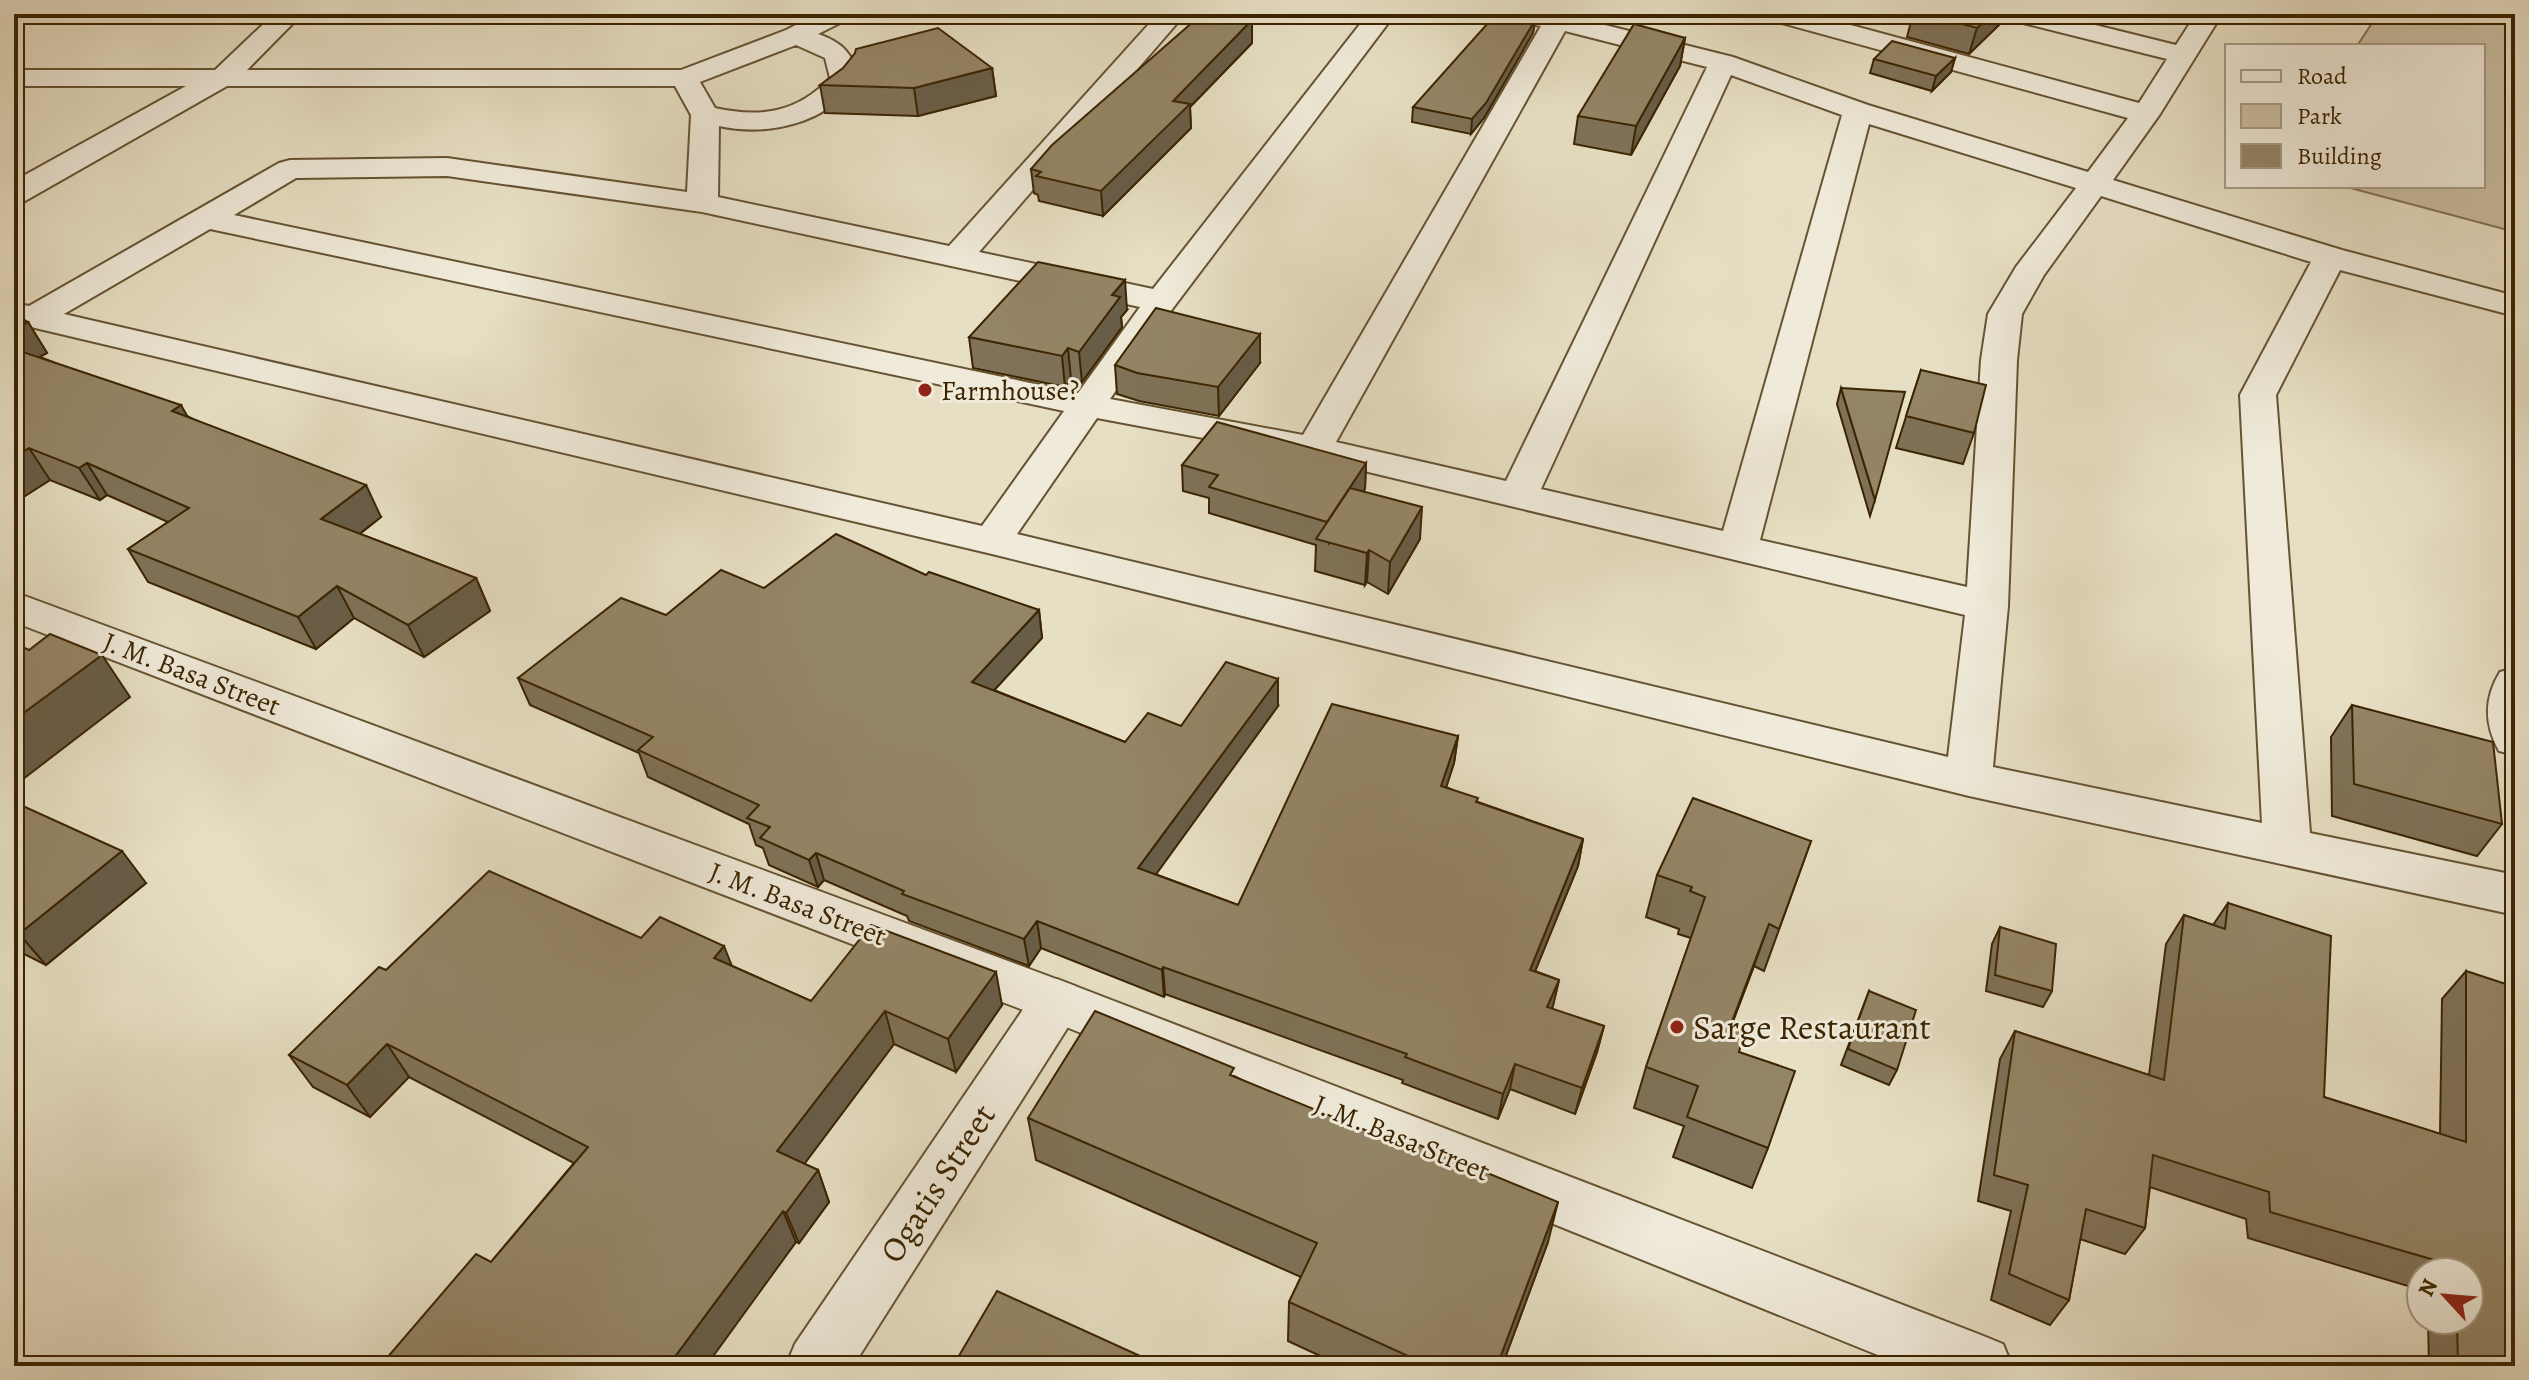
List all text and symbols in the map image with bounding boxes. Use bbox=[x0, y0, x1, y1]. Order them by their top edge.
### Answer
legend bbox=[2225, 44, 2485, 188]
text: Road bbox=[2297, 60, 2347, 92]
text: Park bbox=[2297, 100, 2342, 132]
text: Building bbox=[2297, 140, 2382, 172]
place label: Farmhouse? bbox=[941, 372, 1079, 410]
marker: Farmhouse? bbox=[916, 381, 934, 399]
street label: J. M. Basa Street bbox=[98, 623, 286, 725]
street label: J. M. Basa Street bbox=[704, 853, 892, 955]
place label: Sarge Restaurant bbox=[1693, 1004, 1931, 1051]
marker: Sarge Restaurant bbox=[1668, 1018, 1686, 1036]
street label: J. M. Basa Street bbox=[1308, 1085, 1495, 1191]
street label: Ogatis Street bbox=[868, 1095, 1006, 1272]
north arrow bbox=[2405, 1256, 2485, 1336]
text: N bbox=[2411, 1274, 2445, 1301]

